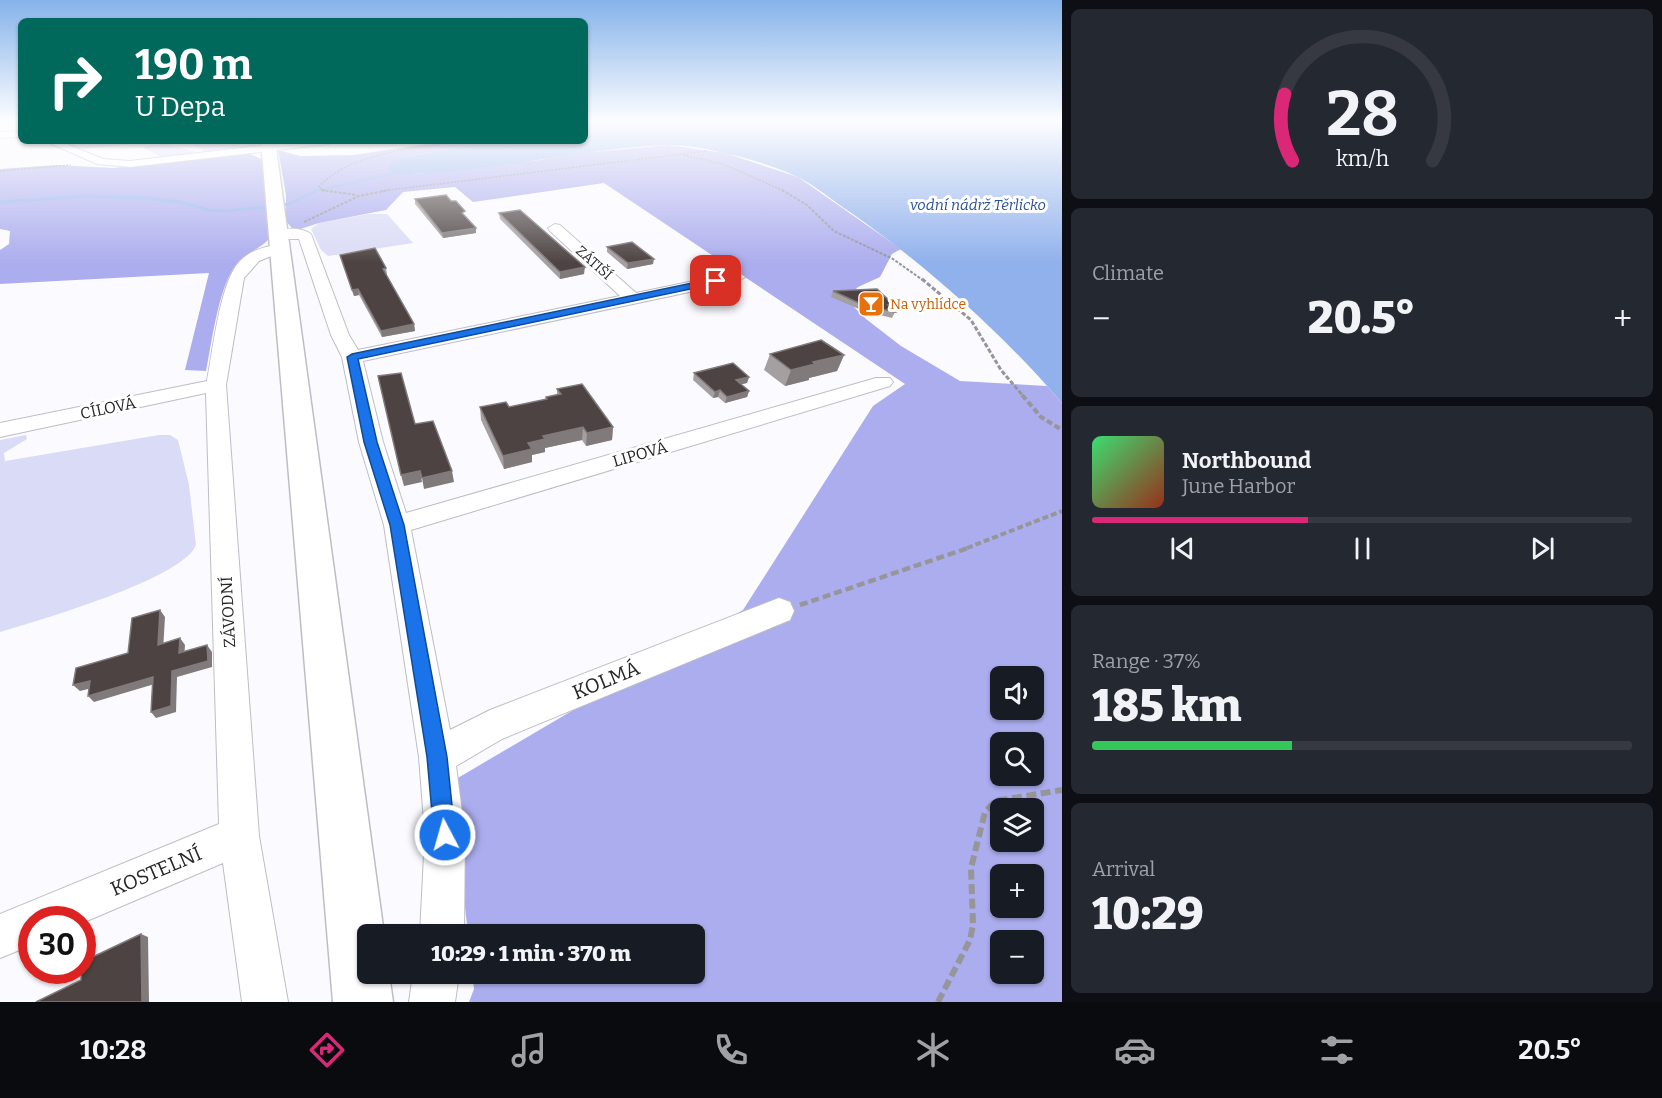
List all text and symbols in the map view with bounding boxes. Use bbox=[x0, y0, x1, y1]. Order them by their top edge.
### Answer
text: 190 m bbox=[135, 40, 252, 90]
icon: right bbox=[36, 42, 114, 120]
text: 28 bbox=[1326, 77, 1398, 152]
text: U Depa bbox=[135, 91, 225, 123]
text: km/h bbox=[1335, 146, 1389, 172]
water label: vodní nádrž Těrlicko bbox=[910, 196, 1046, 214]
street label: ZÁTIŠÍ bbox=[572, 242, 616, 284]
pin bbox=[690, 255, 741, 306]
text: Climate bbox=[1092, 261, 1164, 285]
icon: arrive bbox=[699, 264, 732, 297]
bar icon: Na vyhlídce bbox=[856, 289, 886, 319]
text: 20.5° bbox=[1308, 291, 1416, 345]
place label: Na vyhlídce bbox=[890, 296, 966, 313]
text: − bbox=[1092, 299, 1110, 339]
text: + bbox=[1613, 299, 1632, 339]
street label: CÍLOVÁ bbox=[78, 392, 138, 423]
street label: LIPOVÁ bbox=[610, 436, 670, 471]
text: Northbound bbox=[1182, 447, 1311, 474]
text: June Harbor bbox=[1182, 474, 1295, 498]
icon: previous bbox=[1166, 532, 1199, 565]
icon: pause bbox=[1346, 532, 1379, 565]
icon: next bbox=[1526, 532, 1559, 565]
street label: ZÁVODNÍ bbox=[216, 576, 239, 648]
text: Range · 37% bbox=[1092, 649, 1201, 673]
street label: KOLMÁ bbox=[569, 655, 644, 704]
map controls bbox=[990, 666, 1044, 984]
button: sound bbox=[990, 666, 1044, 720]
text: 185 km bbox=[1092, 679, 1241, 733]
button: search bbox=[990, 732, 1044, 786]
button: layers bbox=[990, 798, 1044, 852]
position arrow bbox=[413, 803, 477, 867]
street label: KOSTELNÍ bbox=[107, 841, 205, 901]
text: Arrival bbox=[1092, 857, 1155, 881]
button: + bbox=[990, 864, 1044, 918]
text: 10:29 bbox=[1092, 887, 1204, 941]
speed limit sign: 30 bbox=[18, 906, 96, 984]
button: − bbox=[990, 930, 1044, 984]
text: 10:29 · 1 min · 370 m bbox=[431, 940, 631, 967]
icon: directions bbox=[306, 1029, 348, 1071]
icon: music bbox=[508, 1029, 550, 1071]
icon: phone bbox=[710, 1029, 752, 1071]
icon: climate bbox=[912, 1029, 954, 1071]
icon: car bbox=[1114, 1029, 1156, 1071]
icon: filters bbox=[1316, 1029, 1358, 1071]
text: 10:28 bbox=[80, 1034, 147, 1066]
text: 20.5° bbox=[1518, 1034, 1582, 1066]

